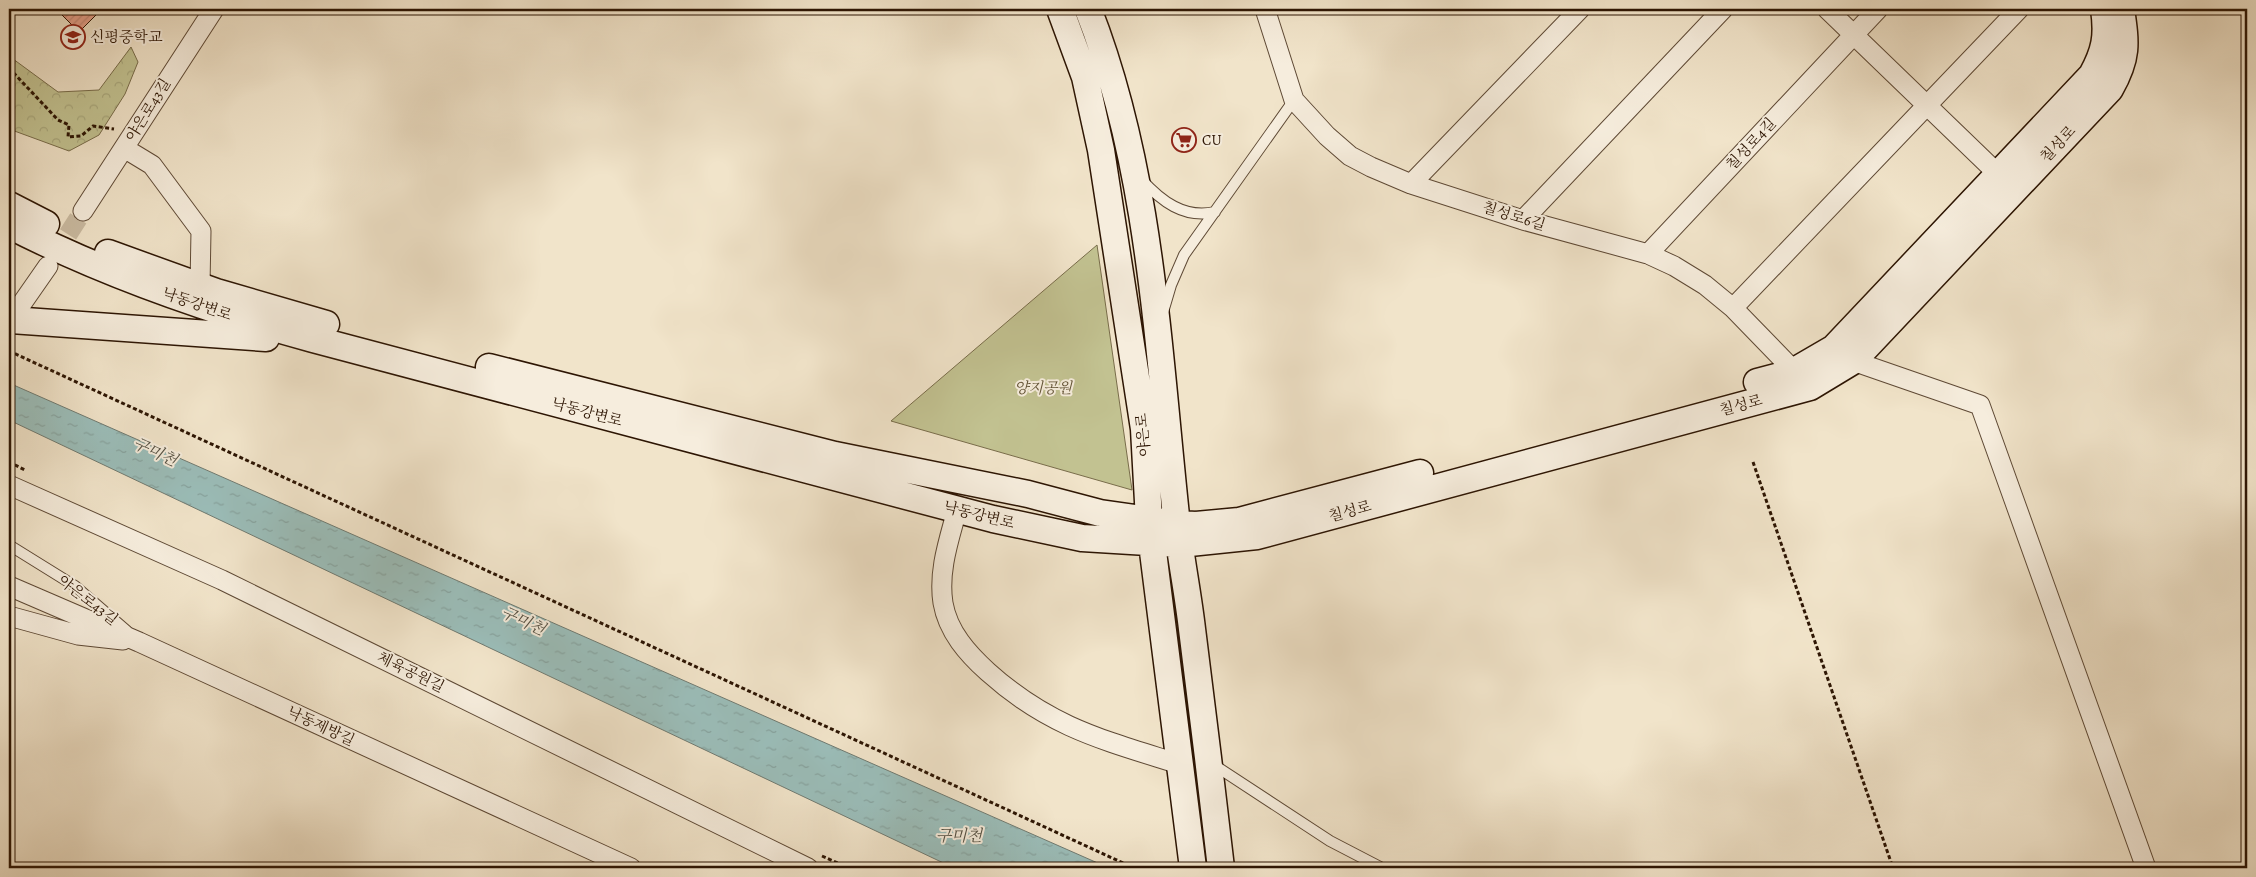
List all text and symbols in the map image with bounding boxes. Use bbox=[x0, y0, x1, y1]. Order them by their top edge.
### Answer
school or university icon: 신평중학교 bbox=[60, 24, 86, 50]
place label: 신평중학교 bbox=[90, 27, 163, 47]
street label: 야은로43길 bbox=[121, 75, 175, 145]
street label: 칠성로4길 bbox=[1722, 113, 1780, 175]
street label: 칠성로 bbox=[2036, 121, 2080, 167]
supermarket icon: CU bbox=[1171, 127, 1197, 153]
place label: CU bbox=[1202, 130, 1222, 150]
street label: 칠성로6길 bbox=[1480, 197, 1548, 235]
street label: 낙동강변로 bbox=[159, 283, 235, 325]
park label: 양지공원 bbox=[1014, 378, 1073, 398]
street label: 칠성로 bbox=[1717, 390, 1765, 420]
street label: 낙동강변로 bbox=[549, 393, 625, 431]
street label: 야은로 bbox=[1131, 412, 1155, 458]
water label: 구미천 bbox=[129, 432, 182, 472]
street label: 칠성로 bbox=[1326, 496, 1374, 526]
street label: 낙동강변로 bbox=[941, 497, 1017, 534]
street label: 야은로43길 bbox=[54, 570, 122, 630]
water label: 구미천 bbox=[497, 601, 550, 641]
street label: 체육공원길 bbox=[374, 647, 448, 697]
street label: 낙동제방길 bbox=[284, 702, 358, 750]
water label: 구미천 bbox=[936, 825, 984, 847]

